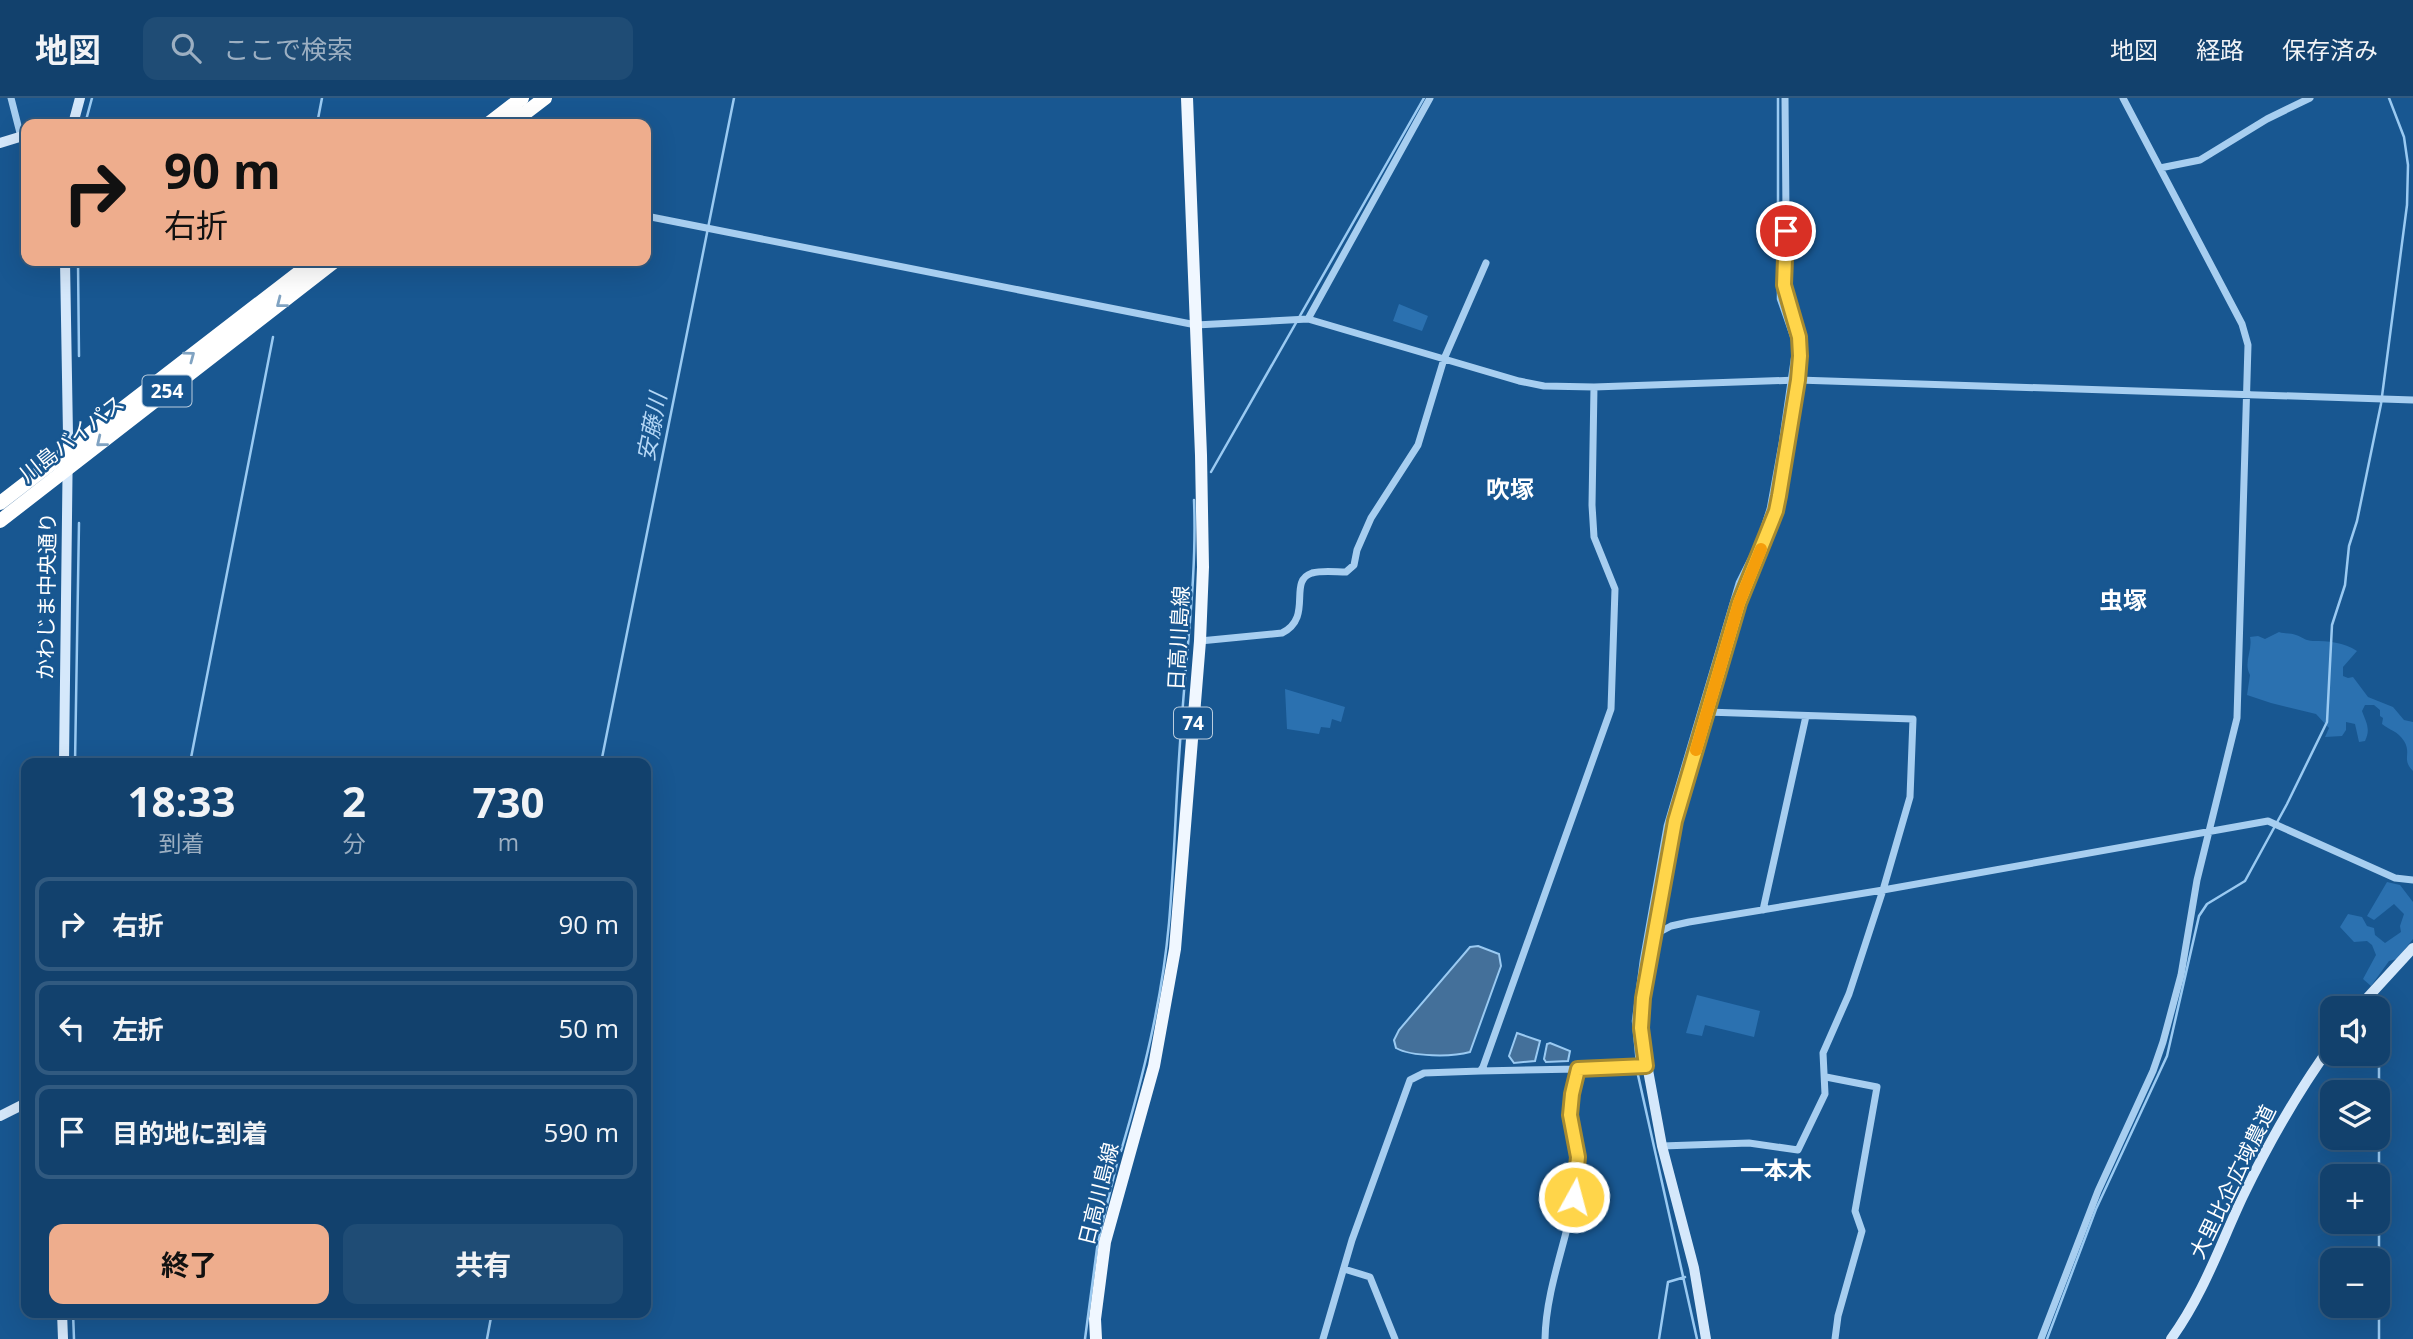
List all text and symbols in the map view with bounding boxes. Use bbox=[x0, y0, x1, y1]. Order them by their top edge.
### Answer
search box bbox=[143, 17, 633, 80]
text: 地図 bbox=[35, 27, 101, 72]
icon: search bbox=[167, 29, 205, 67]
text: ここで検索 bbox=[223, 31, 353, 67]
text: 地図 bbox=[2110, 33, 2158, 66]
text: 経路 bbox=[2196, 33, 2244, 66]
text: 保存済み bbox=[2282, 33, 2378, 66]
text: 90 m bbox=[164, 137, 281, 203]
icon: right bbox=[49, 147, 140, 238]
pin bbox=[1756, 201, 1816, 261]
text: 右折 bbox=[164, 203, 228, 246]
icon: arrive bbox=[1767, 212, 1805, 250]
one-way arrow bbox=[276, 294, 289, 307]
one-way arrow bbox=[182, 352, 194, 365]
road number: 254 bbox=[142, 376, 192, 406]
water label: 安藤川 bbox=[629, 387, 674, 464]
street label: 川島バイパス bbox=[13, 389, 129, 488]
one-way arrow bbox=[97, 434, 109, 447]
district label: 吹塚 bbox=[1486, 472, 1534, 505]
street label: かわじま中央通り bbox=[31, 512, 61, 680]
district label: 虫塚 bbox=[2099, 583, 2147, 616]
street label: 日高川島線 bbox=[1161, 585, 1195, 691]
road number: 74 bbox=[1174, 708, 1212, 738]
text: 18:33 bbox=[127, 772, 236, 829]
text: 2 bbox=[342, 772, 366, 829]
text: 730 bbox=[472, 773, 545, 830]
text: m bbox=[498, 826, 519, 858]
text: 到着 bbox=[158, 827, 204, 859]
text: 分 bbox=[342, 827, 365, 859]
icon: right bbox=[53, 905, 91, 943]
text: 90 m bbox=[558, 906, 619, 942]
text: 右折 bbox=[112, 907, 164, 943]
map controls bbox=[2320, 996, 2390, 1318]
button: sound bbox=[2320, 996, 2390, 1066]
icon: left bbox=[53, 1009, 91, 1047]
text: 50 m bbox=[558, 1010, 619, 1046]
text: 左折 bbox=[112, 1011, 164, 1047]
button: layers bbox=[2320, 1080, 2390, 1150]
street label: 大里比企広域農道 bbox=[2183, 1100, 2282, 1263]
icon: arrive bbox=[53, 1113, 91, 1151]
text: 590 m bbox=[544, 1114, 619, 1150]
text: 目的地に到着 bbox=[112, 1115, 268, 1151]
street label: 日高川島線 bbox=[1072, 1139, 1124, 1248]
district label: 一本木 bbox=[1740, 1153, 1812, 1186]
position arrow bbox=[1537, 1160, 1611, 1234]
button: + bbox=[2320, 1164, 2390, 1234]
button: 終了 bbox=[49, 1224, 329, 1304]
button: 共有 bbox=[343, 1224, 623, 1304]
button: − bbox=[2320, 1248, 2390, 1318]

